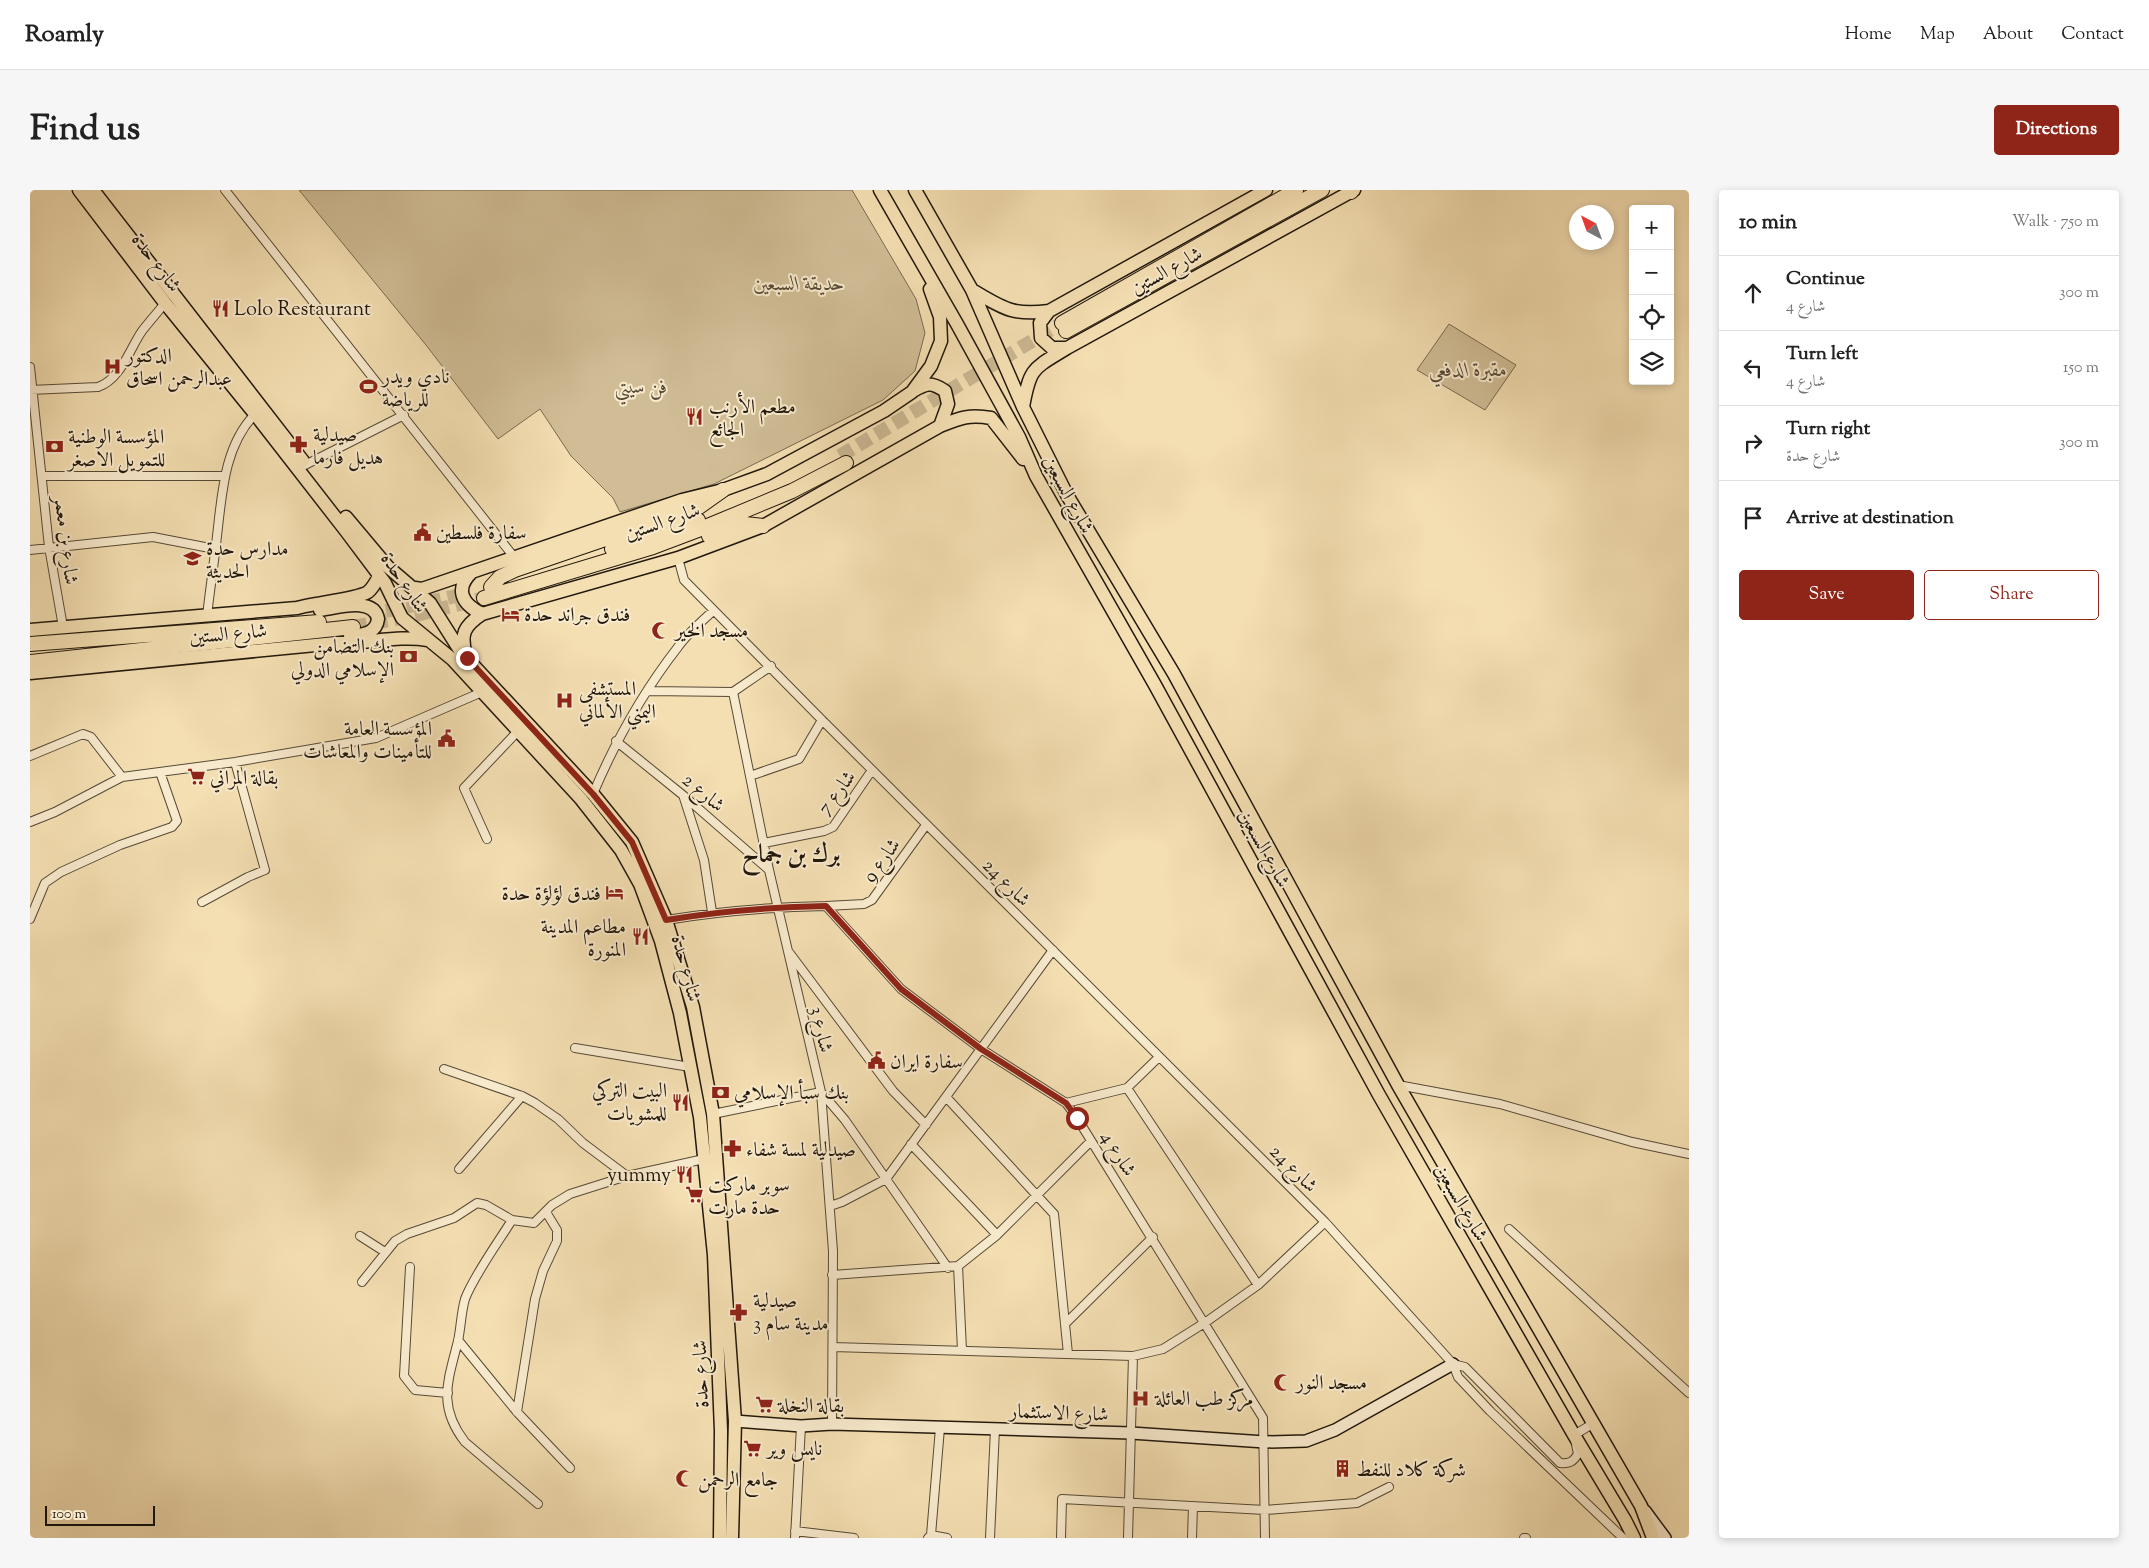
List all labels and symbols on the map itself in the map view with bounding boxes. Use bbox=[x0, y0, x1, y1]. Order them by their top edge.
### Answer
north arrow bbox=[1569, 205, 1614, 250]
street label: شارع حدة bbox=[122, 228, 187, 300]
street label: شارع الستين bbox=[1126, 241, 1209, 305]
park label: حديقة السبعين bbox=[753, 271, 845, 300]
place label: Lolo Restaurant bbox=[234, 296, 371, 325]
restaurant icon: Lolo Restaurant bbox=[210, 298, 230, 318]
place label: الدكتور عبدالرحمن اسحاق bbox=[124, 343, 232, 395]
hospital icon: الدكتور عبدالرحمن اسحاق bbox=[102, 356, 122, 376]
park label: مقبرة الدفعي bbox=[1429, 357, 1507, 388]
place label: نادي ويدر للرياضة bbox=[380, 364, 450, 416]
park label: فن سيتي bbox=[614, 374, 668, 405]
sports icon: نادي ويدر للرياضة bbox=[358, 377, 378, 397]
place label: مطعم الأرنب الجائع bbox=[709, 391, 796, 447]
restaurant icon: مطعم الأرنب الجائع bbox=[685, 407, 705, 427]
place label: صيدلية هديل فارما bbox=[313, 422, 383, 474]
place label: المؤسسة الوطنية للتمويل الاصغر bbox=[66, 424, 165, 476]
pharmacy icon: صيدلية هديل فارما bbox=[289, 435, 309, 455]
bank icon: المؤسسة الوطنية للتمويل الاصغر bbox=[44, 437, 64, 457]
street label: شارع السبعين bbox=[1033, 451, 1100, 540]
street label: شارع بن معمر bbox=[43, 492, 84, 587]
street label: شارع الستين bbox=[621, 497, 705, 551]
place label: سفارة فلسطين bbox=[436, 520, 527, 549]
public building icon: سفارة فلسطين bbox=[412, 522, 432, 542]
place label: مدارس حدة الحديثة bbox=[206, 536, 289, 588]
street label: شارع حدة bbox=[371, 547, 434, 620]
school or university icon: مدارس حدة الحديثة bbox=[182, 549, 202, 569]
place label: فندق جراند حدة bbox=[524, 602, 630, 631]
hotel icon: فندق جراند حدة bbox=[500, 604, 520, 624]
street label: شارع الستين bbox=[188, 618, 269, 654]
place label: مسجد الخير bbox=[673, 618, 748, 647]
mosque icon: مسجد الخير bbox=[651, 620, 671, 640]
place label: بنك التضامن الإسلامي الدولي bbox=[291, 634, 394, 686]
bank icon: بنك التضامن الإسلامي الدولي bbox=[398, 647, 418, 667]
route end bbox=[456, 647, 479, 670]
place label: المستشفى اليمني الألماني bbox=[579, 676, 656, 730]
hospital icon: المستشفى اليمني الألماني bbox=[555, 690, 575, 710]
place label: المؤسسة العامة للتأمينات والمعاشات bbox=[303, 716, 432, 768]
public building icon: المؤسسة العامة للتأمينات والمعاشات bbox=[436, 729, 456, 749]
place label: بقالة المراني bbox=[210, 765, 278, 794]
street label: شارع 7 bbox=[812, 765, 865, 822]
supermarket icon: بقالة المراني bbox=[186, 767, 206, 787]
street label: شارع 2 bbox=[674, 767, 730, 821]
street label: شارع السبعين bbox=[1229, 805, 1296, 894]
street label: شارع 9 bbox=[857, 833, 910, 890]
district label: برك بن جماح bbox=[742, 838, 841, 877]
street label: شارع 24 bbox=[974, 853, 1036, 915]
place label: فندق لؤلؤة حدة bbox=[501, 881, 601, 910]
hotel icon: فندق لؤلؤة حدة bbox=[605, 883, 625, 903]
place label: مطاعم المدينة المنورة bbox=[541, 914, 626, 966]
restaurant icon: مطاعم المدينة المنورة bbox=[630, 927, 650, 947]
street label: شارع حدة bbox=[661, 932, 707, 1005]
street label: شارع 3 bbox=[799, 1003, 839, 1056]
place label: سفارة ايران bbox=[890, 1049, 963, 1078]
public building icon: سفارة ايران bbox=[866, 1051, 886, 1071]
place label: البيت التركي للمشويات bbox=[592, 1078, 667, 1130]
place label: بنك سبأ الإسلامي bbox=[734, 1078, 849, 1109]
bank icon: بنك سبأ الإسلامي bbox=[710, 1082, 730, 1102]
restaurant icon: البيت التركي للمشويات bbox=[671, 1092, 691, 1112]
route start bbox=[1066, 1107, 1089, 1130]
street label: شارع 4 bbox=[1091, 1126, 1142, 1183]
place label: صيدلية لمسة شفاء bbox=[746, 1137, 856, 1166]
pharmacy icon: صيدلية لمسة شفاء bbox=[722, 1139, 742, 1159]
street label: شارع 24 bbox=[1261, 1139, 1323, 1201]
street label: شارع السبعين bbox=[1425, 1159, 1494, 1248]
place label: yummy bbox=[607, 1162, 671, 1191]
restaurant icon: yummy bbox=[675, 1164, 695, 1184]
place label: سوبر ماركت حدة مارت bbox=[708, 1172, 790, 1224]
supermarket icon: سوبر ماركت حدة مارت bbox=[684, 1185, 704, 1205]
place label: صيدلية مدينة سام 3 bbox=[753, 1288, 829, 1341]
pharmacy icon: صيدلية مدينة سام 3 bbox=[729, 1302, 749, 1322]
street label: شارع حدة bbox=[687, 1339, 719, 1408]
place label: مسجد النور bbox=[1294, 1370, 1367, 1399]
mosque icon: مسجد النور bbox=[1272, 1372, 1292, 1392]
place label: مركز طب العائلة bbox=[1154, 1386, 1253, 1415]
hospital icon: مركز طب العائلة bbox=[1131, 1388, 1151, 1408]
place label: بقالة النخلة bbox=[777, 1393, 844, 1422]
supermarket icon: بقالة النخلة bbox=[754, 1395, 774, 1415]
street label: شارع الاستثمار bbox=[1007, 1398, 1109, 1432]
place label: نايس وير bbox=[765, 1436, 823, 1465]
supermarket icon: نايس وير bbox=[743, 1438, 763, 1458]
place label: شركة كلاد للنفط bbox=[1356, 1457, 1466, 1486]
building icon: شركة كلاد للنفط bbox=[1332, 1459, 1352, 1479]
place label: جامع الرحمن bbox=[698, 1467, 778, 1497]
mosque icon: جامع الرحمن bbox=[674, 1469, 694, 1489]
scale bar bbox=[45, 1503, 155, 1526]

